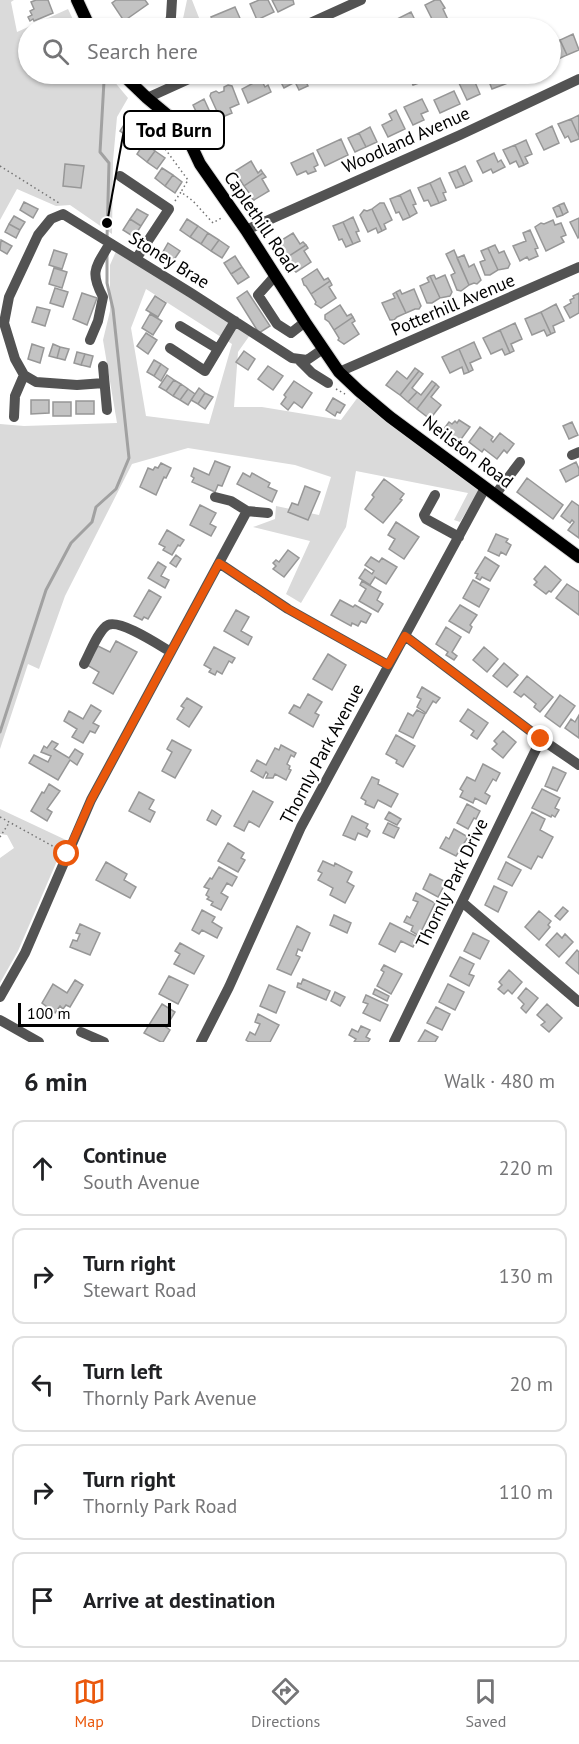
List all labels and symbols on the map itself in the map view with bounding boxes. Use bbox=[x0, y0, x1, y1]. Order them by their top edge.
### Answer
street label: Woodland Avenue bbox=[338, 101, 473, 178]
callout: Tod Burn bbox=[124, 111, 224, 149]
text: Tod Burn bbox=[136, 117, 212, 143]
street label: Caplethill Road bbox=[219, 167, 304, 277]
street label: Stoney Brae bbox=[125, 226, 214, 293]
street label: Potterhill Avenue bbox=[388, 268, 518, 341]
street label: Neilston Road bbox=[419, 410, 518, 493]
street label: Thornly Park Avenue bbox=[275, 679, 368, 828]
route end bbox=[527, 725, 553, 751]
street label: Thornly Park Drive bbox=[410, 814, 493, 951]
route start bbox=[53, 840, 79, 866]
scale bar bbox=[18, 1000, 171, 1028]

